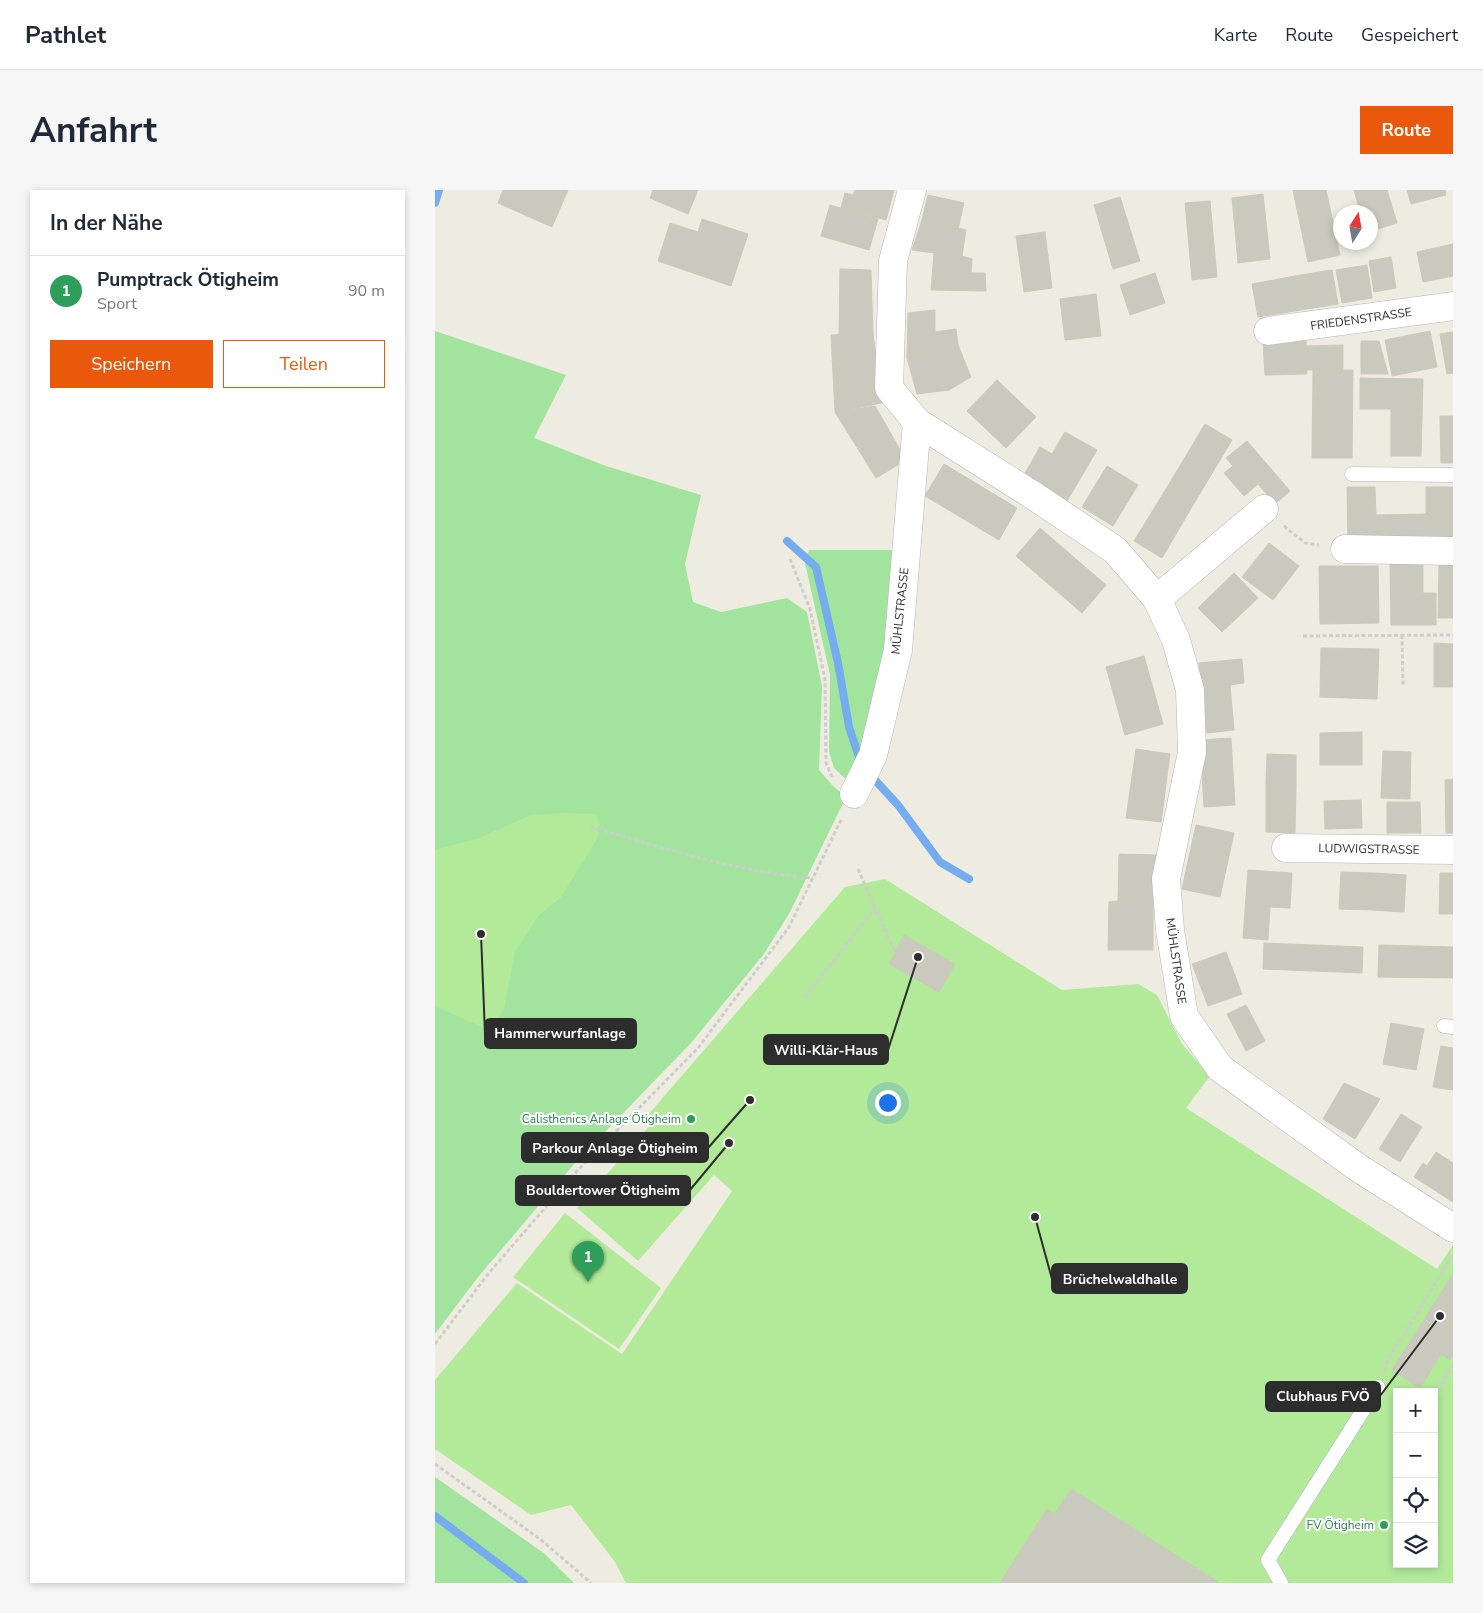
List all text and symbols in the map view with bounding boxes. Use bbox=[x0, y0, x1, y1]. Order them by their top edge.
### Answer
text: Pathlet bbox=[25, 19, 106, 51]
text: Karte bbox=[1214, 23, 1257, 47]
text: Route bbox=[1285, 23, 1333, 47]
text: Gespeichert bbox=[1361, 23, 1458, 47]
button: Route bbox=[1360, 106, 1453, 154]
text: Anfahrt bbox=[30, 107, 157, 154]
north arrow bbox=[1333, 205, 1378, 250]
text: In der Nähe bbox=[50, 209, 163, 237]
text: Pumptrack Ötigheim bbox=[97, 267, 279, 293]
text: 1 bbox=[61, 280, 71, 302]
text: 90 m bbox=[348, 280, 385, 302]
text: Sport bbox=[97, 293, 137, 315]
street label: FRIEDENSTRASSE bbox=[1309, 304, 1413, 334]
button: Speichern bbox=[50, 340, 213, 388]
button: Teilen bbox=[223, 340, 385, 388]
street label: MÜHLSTRASSE bbox=[887, 567, 913, 655]
street label: LUDWIGSTRASSE bbox=[1318, 840, 1420, 858]
street label: MÜHLSTRASSE bbox=[1162, 917, 1190, 1005]
callout: Hammerwurfanlage bbox=[485, 1019, 636, 1048]
text: Hammerwurfanlage bbox=[494, 1024, 626, 1043]
callout: Willi-Klär-Haus bbox=[764, 1035, 888, 1064]
text: Willi-Klär-Haus bbox=[774, 1041, 878, 1060]
your location bbox=[875, 1090, 901, 1116]
place label: Calisthenics Anlage Ötigheim bbox=[522, 1111, 681, 1127]
marker: Calisthenics Anlage Ötigheim bbox=[685, 1113, 697, 1125]
callout: Parkour Anlage Ötigheim bbox=[522, 1133, 708, 1162]
text: Parkour Anlage Ötigheim bbox=[532, 1139, 698, 1158]
callout: Bouldertower Ötigheim bbox=[516, 1176, 690, 1205]
text: Bouldertower Ötigheim bbox=[526, 1181, 680, 1200]
pin: 1 bbox=[572, 1241, 604, 1282]
callout: Brüchelwaldhalle bbox=[1052, 1264, 1187, 1293]
text: Brüchelwaldhalle bbox=[1063, 1270, 1178, 1289]
callout: Clubhaus FVÖ bbox=[1266, 1382, 1380, 1411]
text: Clubhaus FVÖ bbox=[1276, 1387, 1370, 1406]
map controls bbox=[1393, 1388, 1438, 1568]
button: + bbox=[1393, 1388, 1438, 1433]
button: − bbox=[1393, 1433, 1438, 1478]
button: locate bbox=[1393, 1478, 1438, 1523]
place label: FV Ötigheim bbox=[1307, 1517, 1374, 1533]
marker: FV Ötigheim bbox=[1378, 1519, 1390, 1531]
button: layers bbox=[1393, 1523, 1438, 1568]

